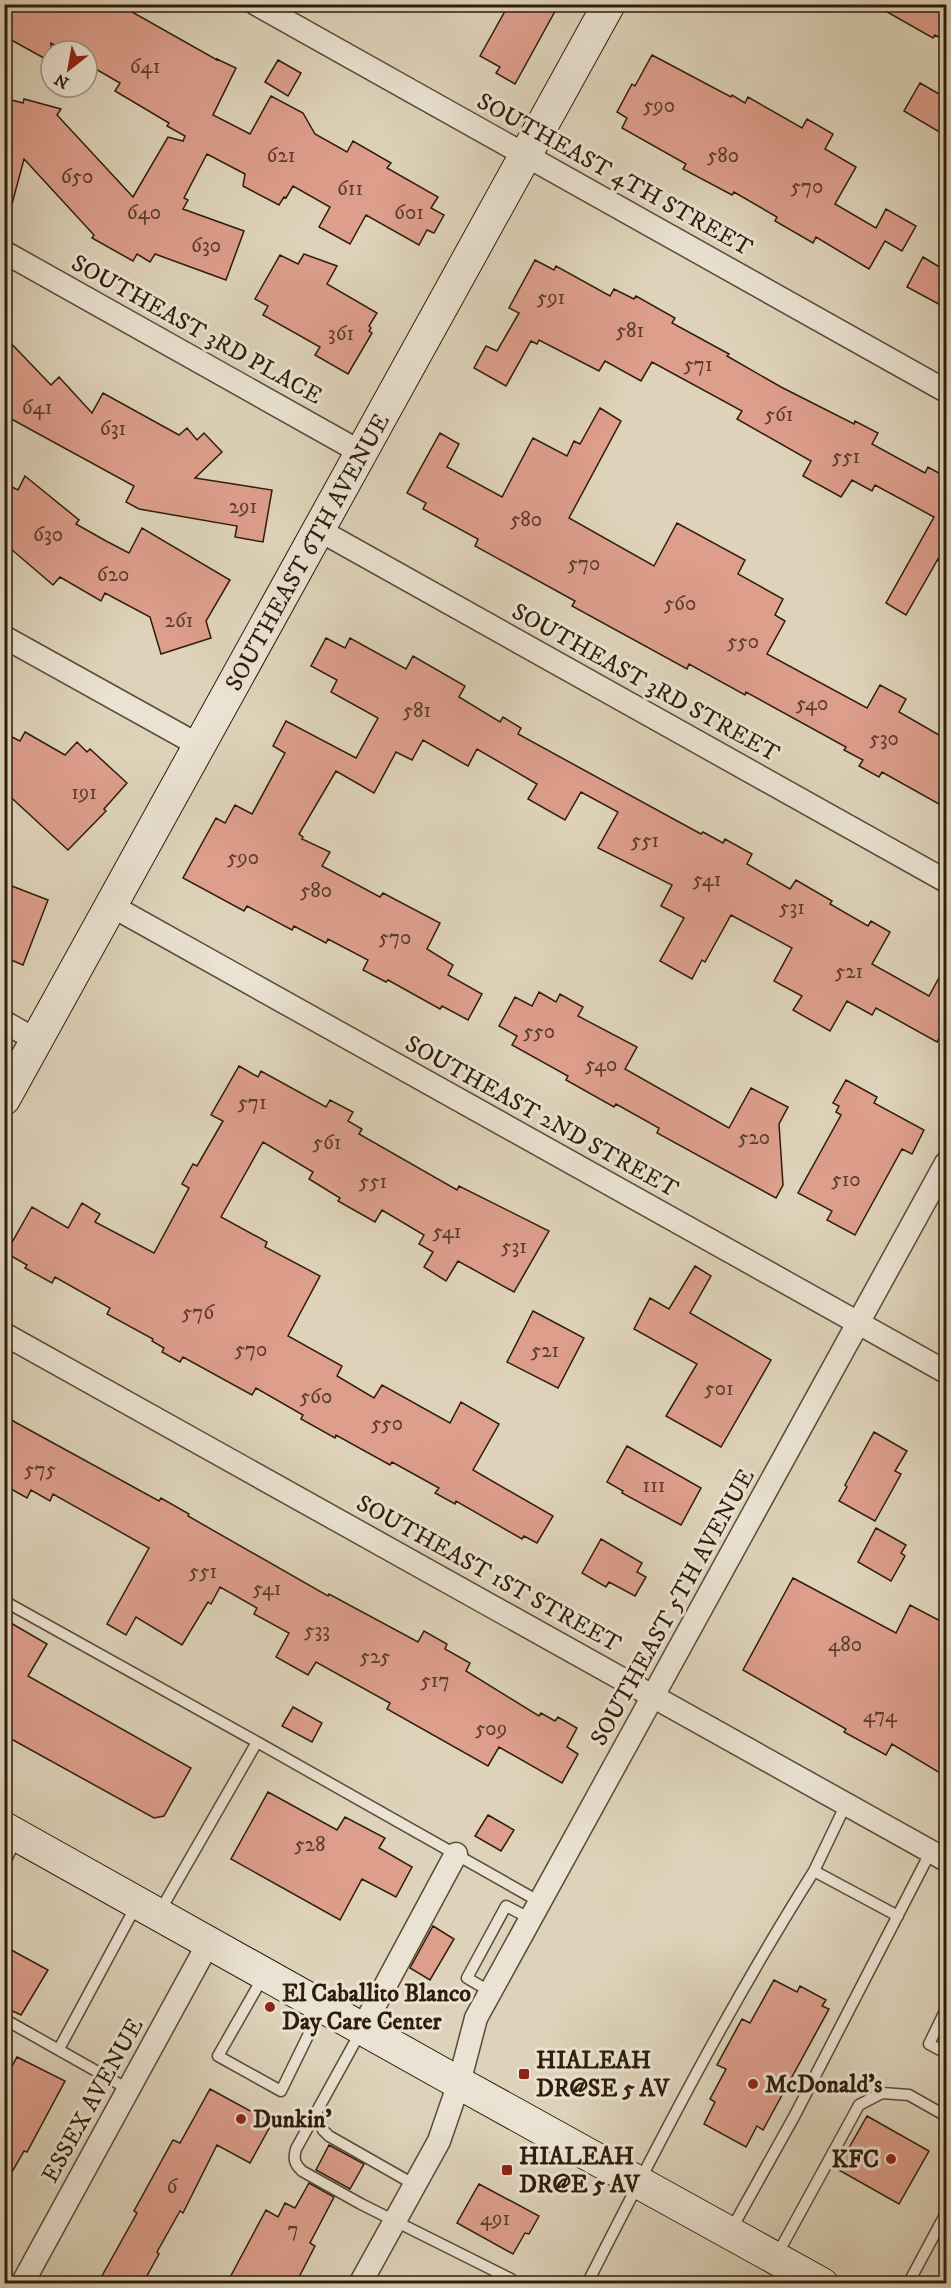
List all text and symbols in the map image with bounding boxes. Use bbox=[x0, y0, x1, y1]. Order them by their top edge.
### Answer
north arrow bbox=[39, 39, 99, 99]
house number: 641 bbox=[130, 54, 160, 80]
text: N bbox=[51, 69, 73, 93]
street label: SOUTHEAST 4TH STREET bbox=[471, 86, 758, 263]
house number: 590 bbox=[643, 93, 675, 119]
house number: 621 bbox=[267, 143, 295, 169]
house number: 580 bbox=[707, 143, 739, 169]
house number: 650 bbox=[61, 164, 93, 190]
house number: 570 bbox=[791, 174, 823, 200]
house number: 611 bbox=[337, 176, 363, 202]
house number: 640 bbox=[127, 200, 161, 226]
house number: 601 bbox=[394, 200, 424, 226]
house number: 630 bbox=[191, 233, 221, 259]
street label: SOUTHEAST 3RD PLACE bbox=[66, 248, 327, 411]
house number: 591 bbox=[537, 285, 565, 311]
house number: 581 bbox=[616, 318, 644, 344]
house number: 361 bbox=[328, 321, 354, 347]
house number: 571 bbox=[683, 352, 713, 378]
house number: 641 bbox=[22, 395, 52, 421]
house number: 561 bbox=[765, 402, 793, 428]
street label: SOUTHEAST 6TH AVENUE bbox=[219, 409, 397, 696]
house number: 631 bbox=[100, 416, 126, 442]
house number: 551 bbox=[832, 444, 860, 470]
house number: 291 bbox=[229, 494, 257, 520]
house number: 580 bbox=[510, 507, 542, 533]
house number: 630 bbox=[33, 522, 63, 548]
house number: 570 bbox=[568, 551, 600, 577]
house number: 620 bbox=[97, 562, 129, 588]
house number: 560 bbox=[664, 591, 696, 617]
street label: SOUTHEAST 3RD STREET bbox=[506, 597, 785, 769]
house number: 261 bbox=[165, 608, 193, 634]
house number: 550 bbox=[727, 629, 759, 655]
house number: 540 bbox=[796, 691, 828, 717]
house number: 581 bbox=[403, 698, 431, 724]
house number: 530 bbox=[869, 726, 899, 752]
house number: 191 bbox=[71, 780, 97, 806]
house number: 551 bbox=[631, 828, 659, 854]
house number: 590 bbox=[227, 845, 259, 871]
house number: 541 bbox=[692, 867, 722, 893]
house number: 580 bbox=[300, 878, 332, 904]
house number: 531 bbox=[779, 895, 805, 921]
house number: 570 bbox=[379, 925, 411, 951]
house number: 521 bbox=[835, 959, 863, 985]
house number: 550 bbox=[523, 1019, 555, 1045]
street label: SOUTHEAST 2ND STREET bbox=[400, 1029, 683, 1205]
house number: 540 bbox=[585, 1052, 617, 1078]
house number: 571 bbox=[237, 1090, 267, 1116]
house number: 520 bbox=[738, 1125, 770, 1151]
house number: 561 bbox=[313, 1130, 341, 1156]
house number: 510 bbox=[831, 1167, 861, 1193]
house number: 551 bbox=[359, 1169, 387, 1195]
house number: 541 bbox=[432, 1219, 462, 1245]
house number: 531 bbox=[501, 1234, 527, 1260]
house number: 576 bbox=[182, 1300, 215, 1326]
house number: 570 bbox=[235, 1337, 267, 1363]
house number: 521 bbox=[531, 1338, 559, 1364]
house number: 501 bbox=[704, 1376, 734, 1402]
house number: 560 bbox=[300, 1384, 332, 1410]
house number: 550 bbox=[371, 1411, 403, 1437]
house number: 575 bbox=[24, 1457, 56, 1483]
street label: SOUTHEAST 5TH AVENUE bbox=[584, 1464, 762, 1751]
house number: 111 bbox=[642, 1473, 666, 1499]
street label: SOUTHEAST 1ST STREET bbox=[351, 1488, 626, 1659]
house number: 551 bbox=[189, 1559, 217, 1585]
house number: 541 bbox=[252, 1576, 282, 1602]
house number: 533 bbox=[304, 1618, 330, 1644]
house number: 480 bbox=[828, 1632, 862, 1658]
house number: 525 bbox=[359, 1644, 391, 1670]
house number: 517 bbox=[420, 1668, 450, 1694]
house number: 474 bbox=[863, 1703, 898, 1729]
house number: 509 bbox=[475, 1716, 507, 1742]
house number: 528 bbox=[294, 1832, 326, 1858]
place label: El Caballito Blanco Day Care Center bbox=[282, 1979, 471, 2037]
marker: El Caballito Blanco Day Care Center bbox=[263, 2000, 277, 2014]
street label: ESSEX AVENUE bbox=[35, 2013, 151, 2188]
place label: HIALEAH DR@SE 5 AV bbox=[536, 2046, 670, 2104]
marker: HIALEAH DR@SE 5 AV bbox=[517, 2067, 531, 2081]
place label: McDonald's bbox=[765, 2070, 882, 2100]
marker: McDonald's bbox=[746, 2077, 760, 2091]
place label: Dunkin' bbox=[253, 2105, 332, 2135]
marker: Dunkin' bbox=[234, 2112, 248, 2126]
place label: HIALEAH DR@E 5 AV bbox=[519, 2142, 641, 2200]
place label: KFC bbox=[831, 2145, 879, 2175]
marker: KFC bbox=[884, 2152, 898, 2166]
marker: HIALEAH DR@E 5 AV bbox=[500, 2163, 514, 2177]
house number: 6 bbox=[167, 2174, 179, 2200]
house number: 491 bbox=[480, 2206, 510, 2232]
house number: 7 bbox=[287, 2217, 299, 2243]

